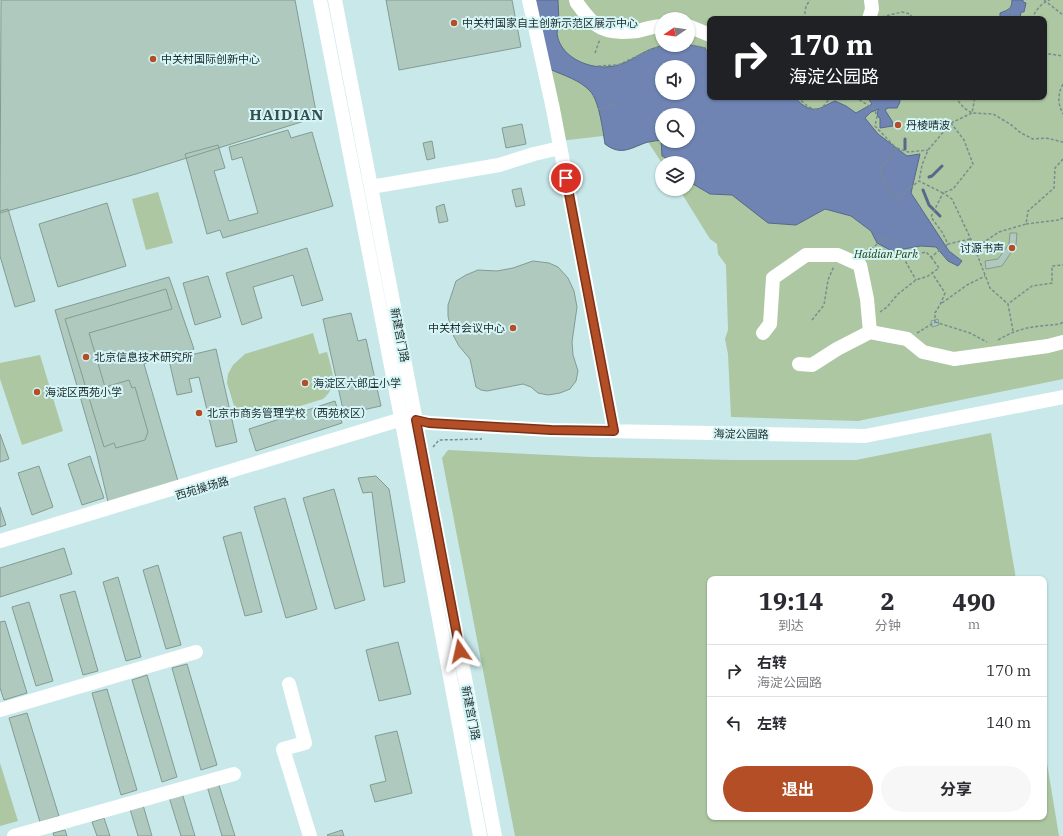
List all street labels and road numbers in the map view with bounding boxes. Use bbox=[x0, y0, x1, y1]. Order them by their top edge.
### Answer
street label: 新建宫门路 bbox=[388, 307, 412, 363]
street label: 海淀公园路 bbox=[713, 427, 769, 441]
street label: 西苑操场路 bbox=[174, 474, 230, 502]
street label: 新建宫门路 bbox=[459, 685, 483, 741]

